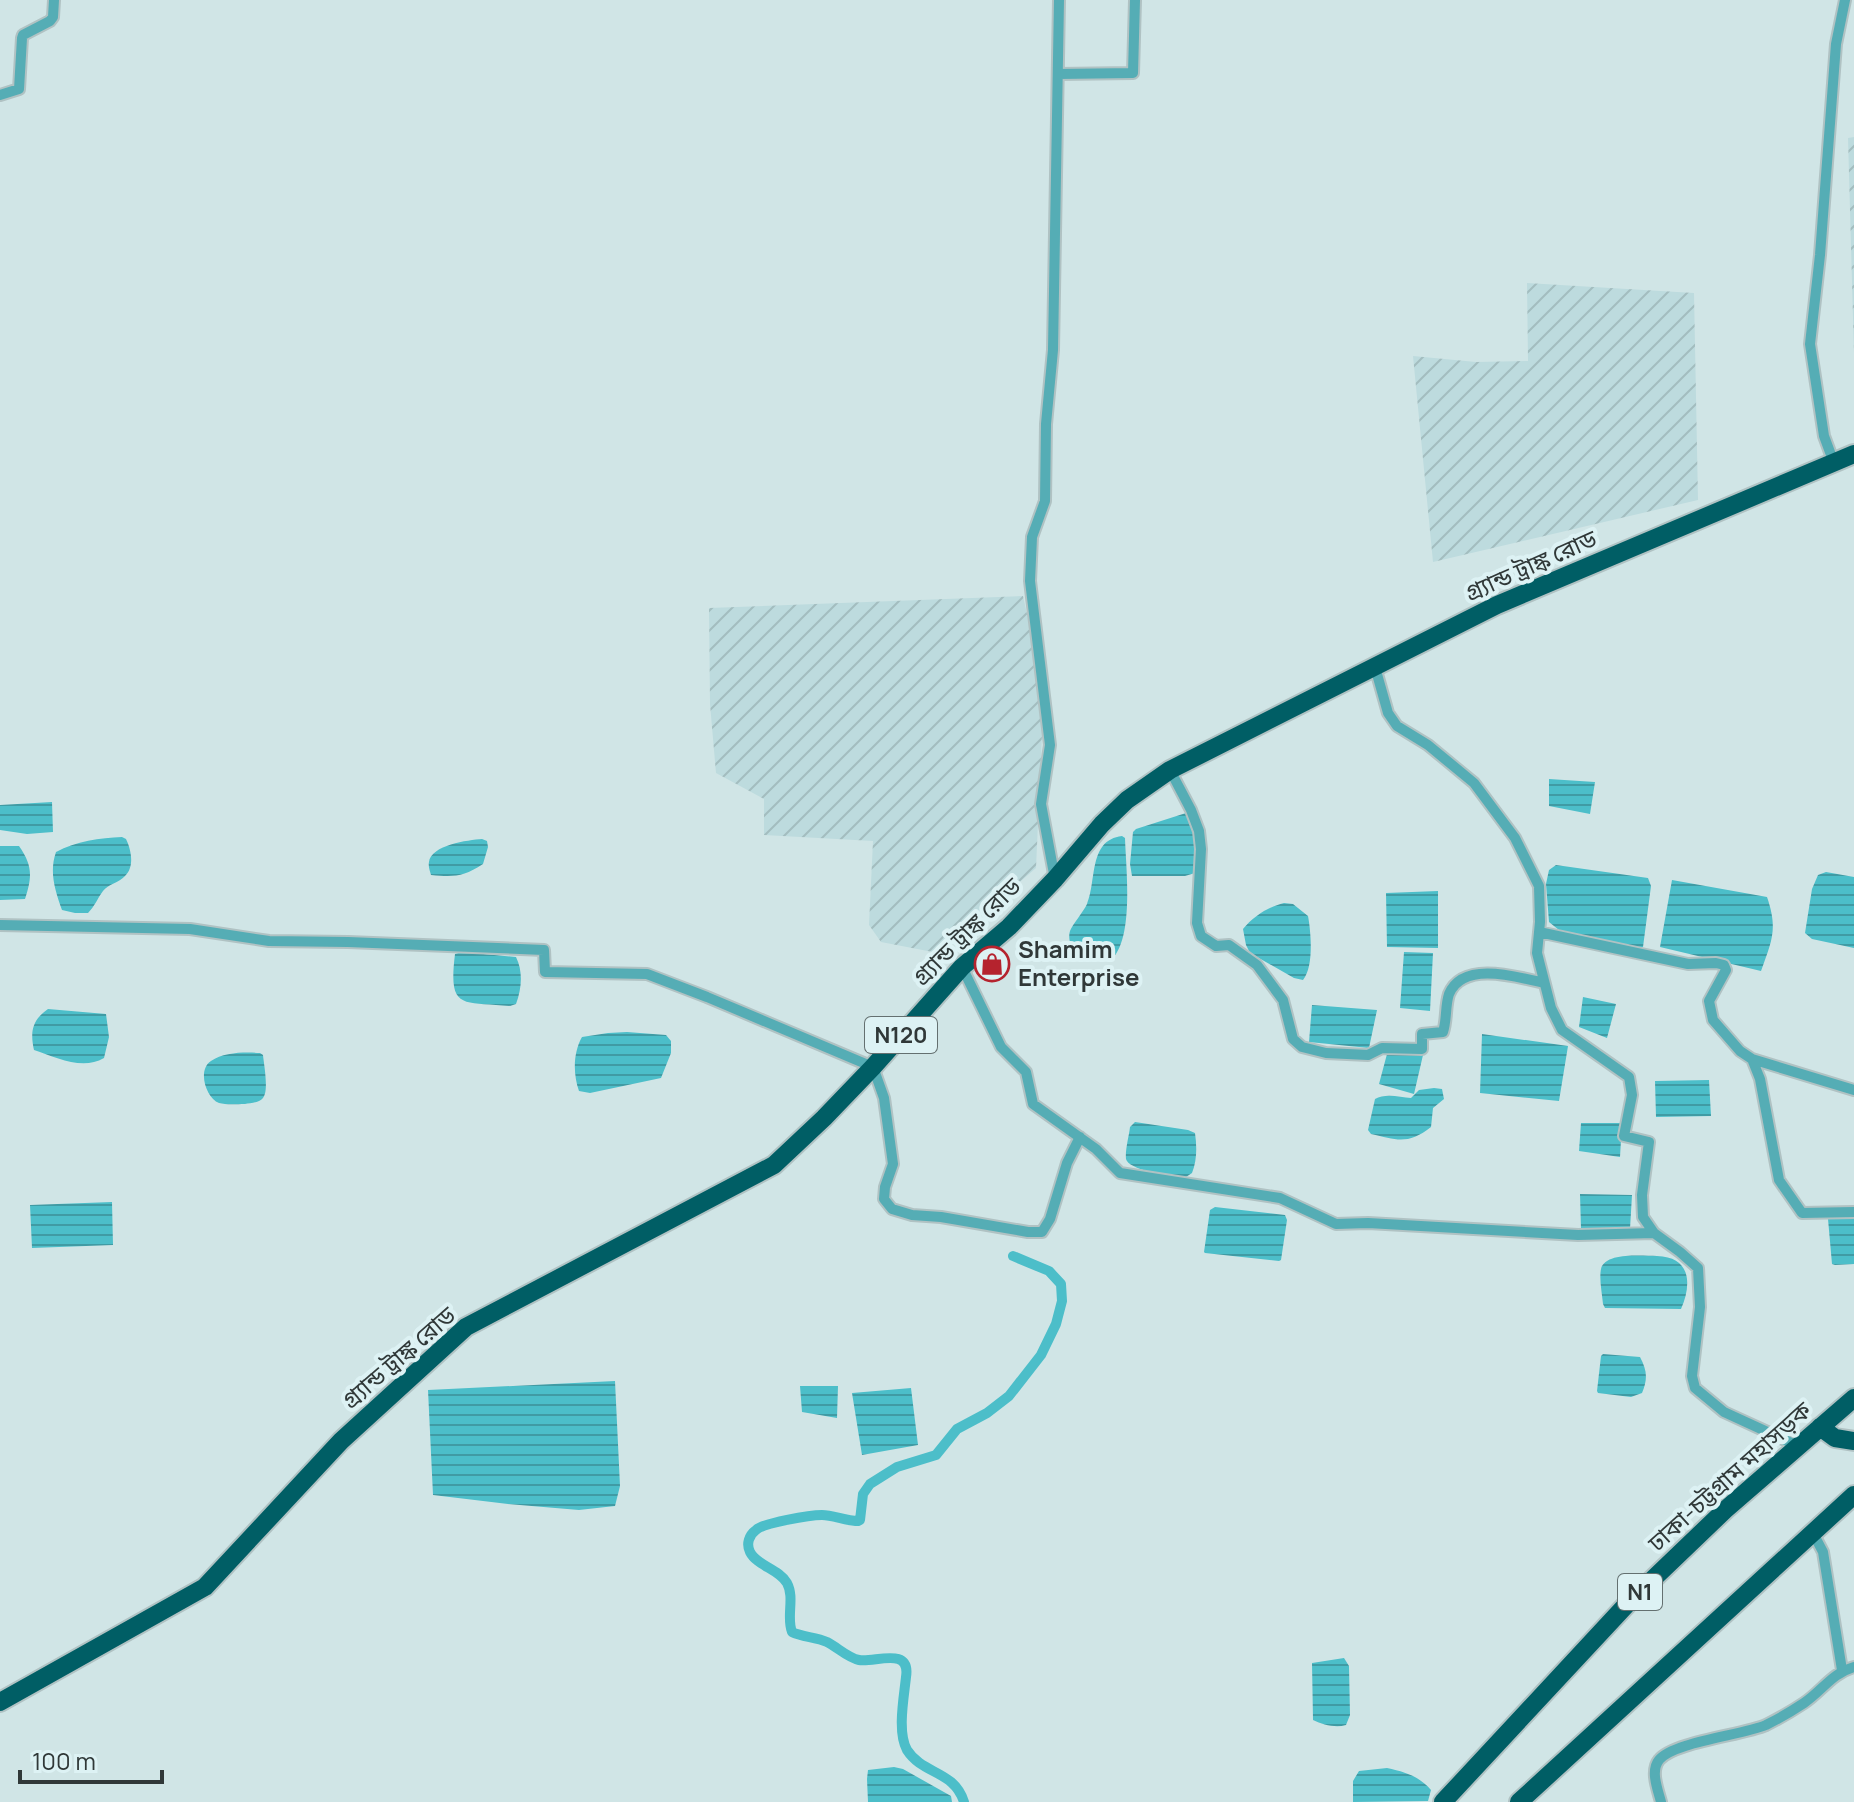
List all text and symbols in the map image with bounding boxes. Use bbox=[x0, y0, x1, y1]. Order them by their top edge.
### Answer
street label: গ্র্যান্ড ট্রাঙ্ক রোড bbox=[1459, 521, 1602, 608]
street label: গ্র্যান্ড ট্রাঙ্ক রোড bbox=[904, 869, 1028, 992]
place label: Shamim Enterprise bbox=[1018, 932, 1139, 993]
shop icon: Shamim Enterprise bbox=[973, 945, 1011, 983]
road number: N120 bbox=[865, 1017, 937, 1053]
street label: গ্র্যান্ড ট্রাঙ্ক রোড bbox=[334, 1298, 463, 1416]
street label: ঢাকা-চট্টগ্রাম মহাসড়ক bbox=[1639, 1393, 1818, 1559]
road number: N1 bbox=[1618, 1574, 1662, 1610]
scale bar bbox=[20, 1734, 162, 1784]
text: 100 m bbox=[32, 1744, 96, 1777]

